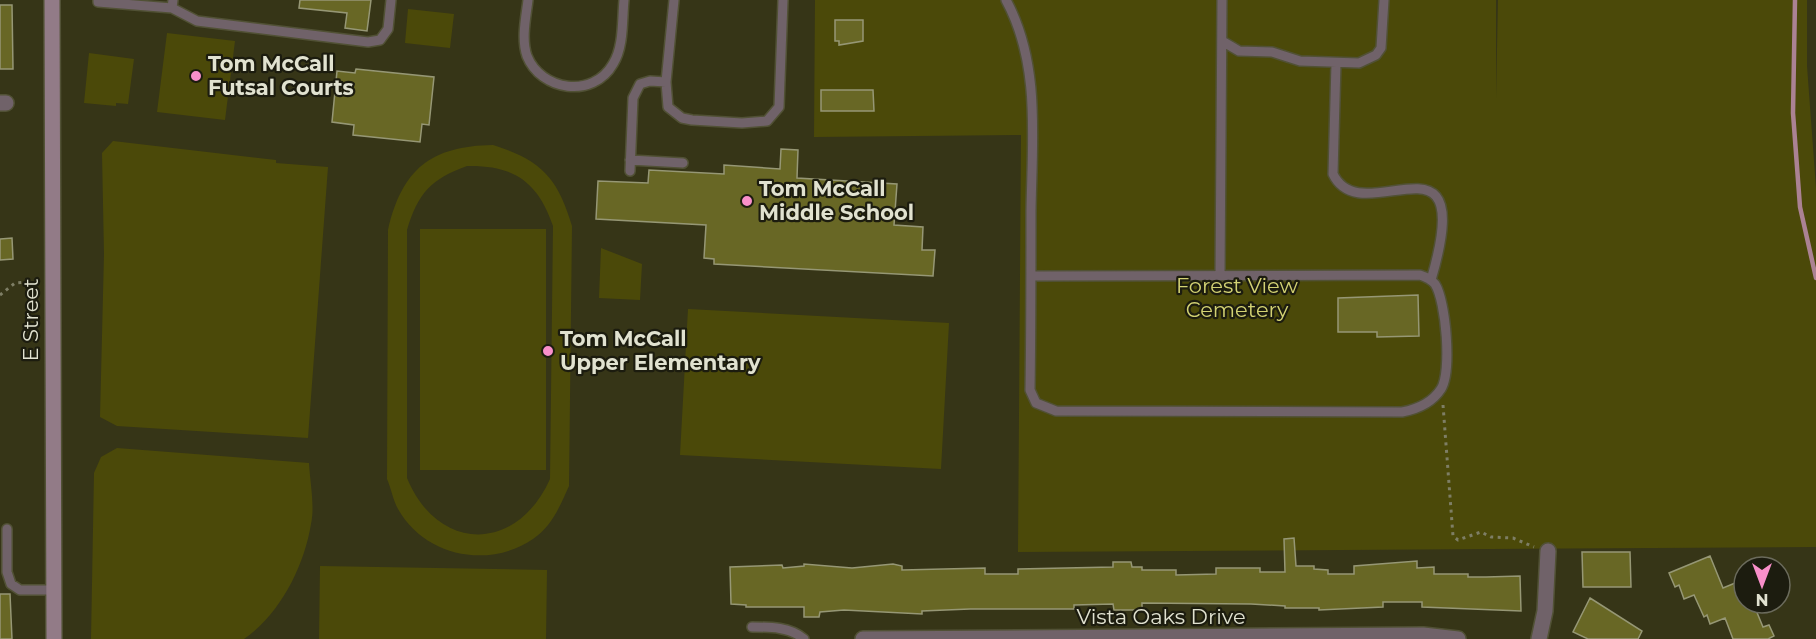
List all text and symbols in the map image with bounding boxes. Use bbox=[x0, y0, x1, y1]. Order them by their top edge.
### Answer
place label: Tom McCall Futsal Courts bbox=[208, 51, 354, 100]
marker: Tom McCall Futsal Courts bbox=[189, 69, 203, 83]
place label: Tom McCall Middle School bbox=[759, 176, 914, 225]
marker: Tom McCall Middle School bbox=[740, 194, 754, 208]
park label: Forest View Cemetery bbox=[1176, 273, 1299, 322]
street label: E Street bbox=[18, 278, 43, 362]
place label: Tom McCall Upper Elementary bbox=[560, 326, 761, 375]
marker: Tom McCall Upper Elementary bbox=[541, 344, 555, 358]
north arrow bbox=[1732, 555, 1792, 615]
text: N bbox=[1756, 590, 1768, 609]
street label: Vista Oaks Drive bbox=[1076, 604, 1246, 629]

